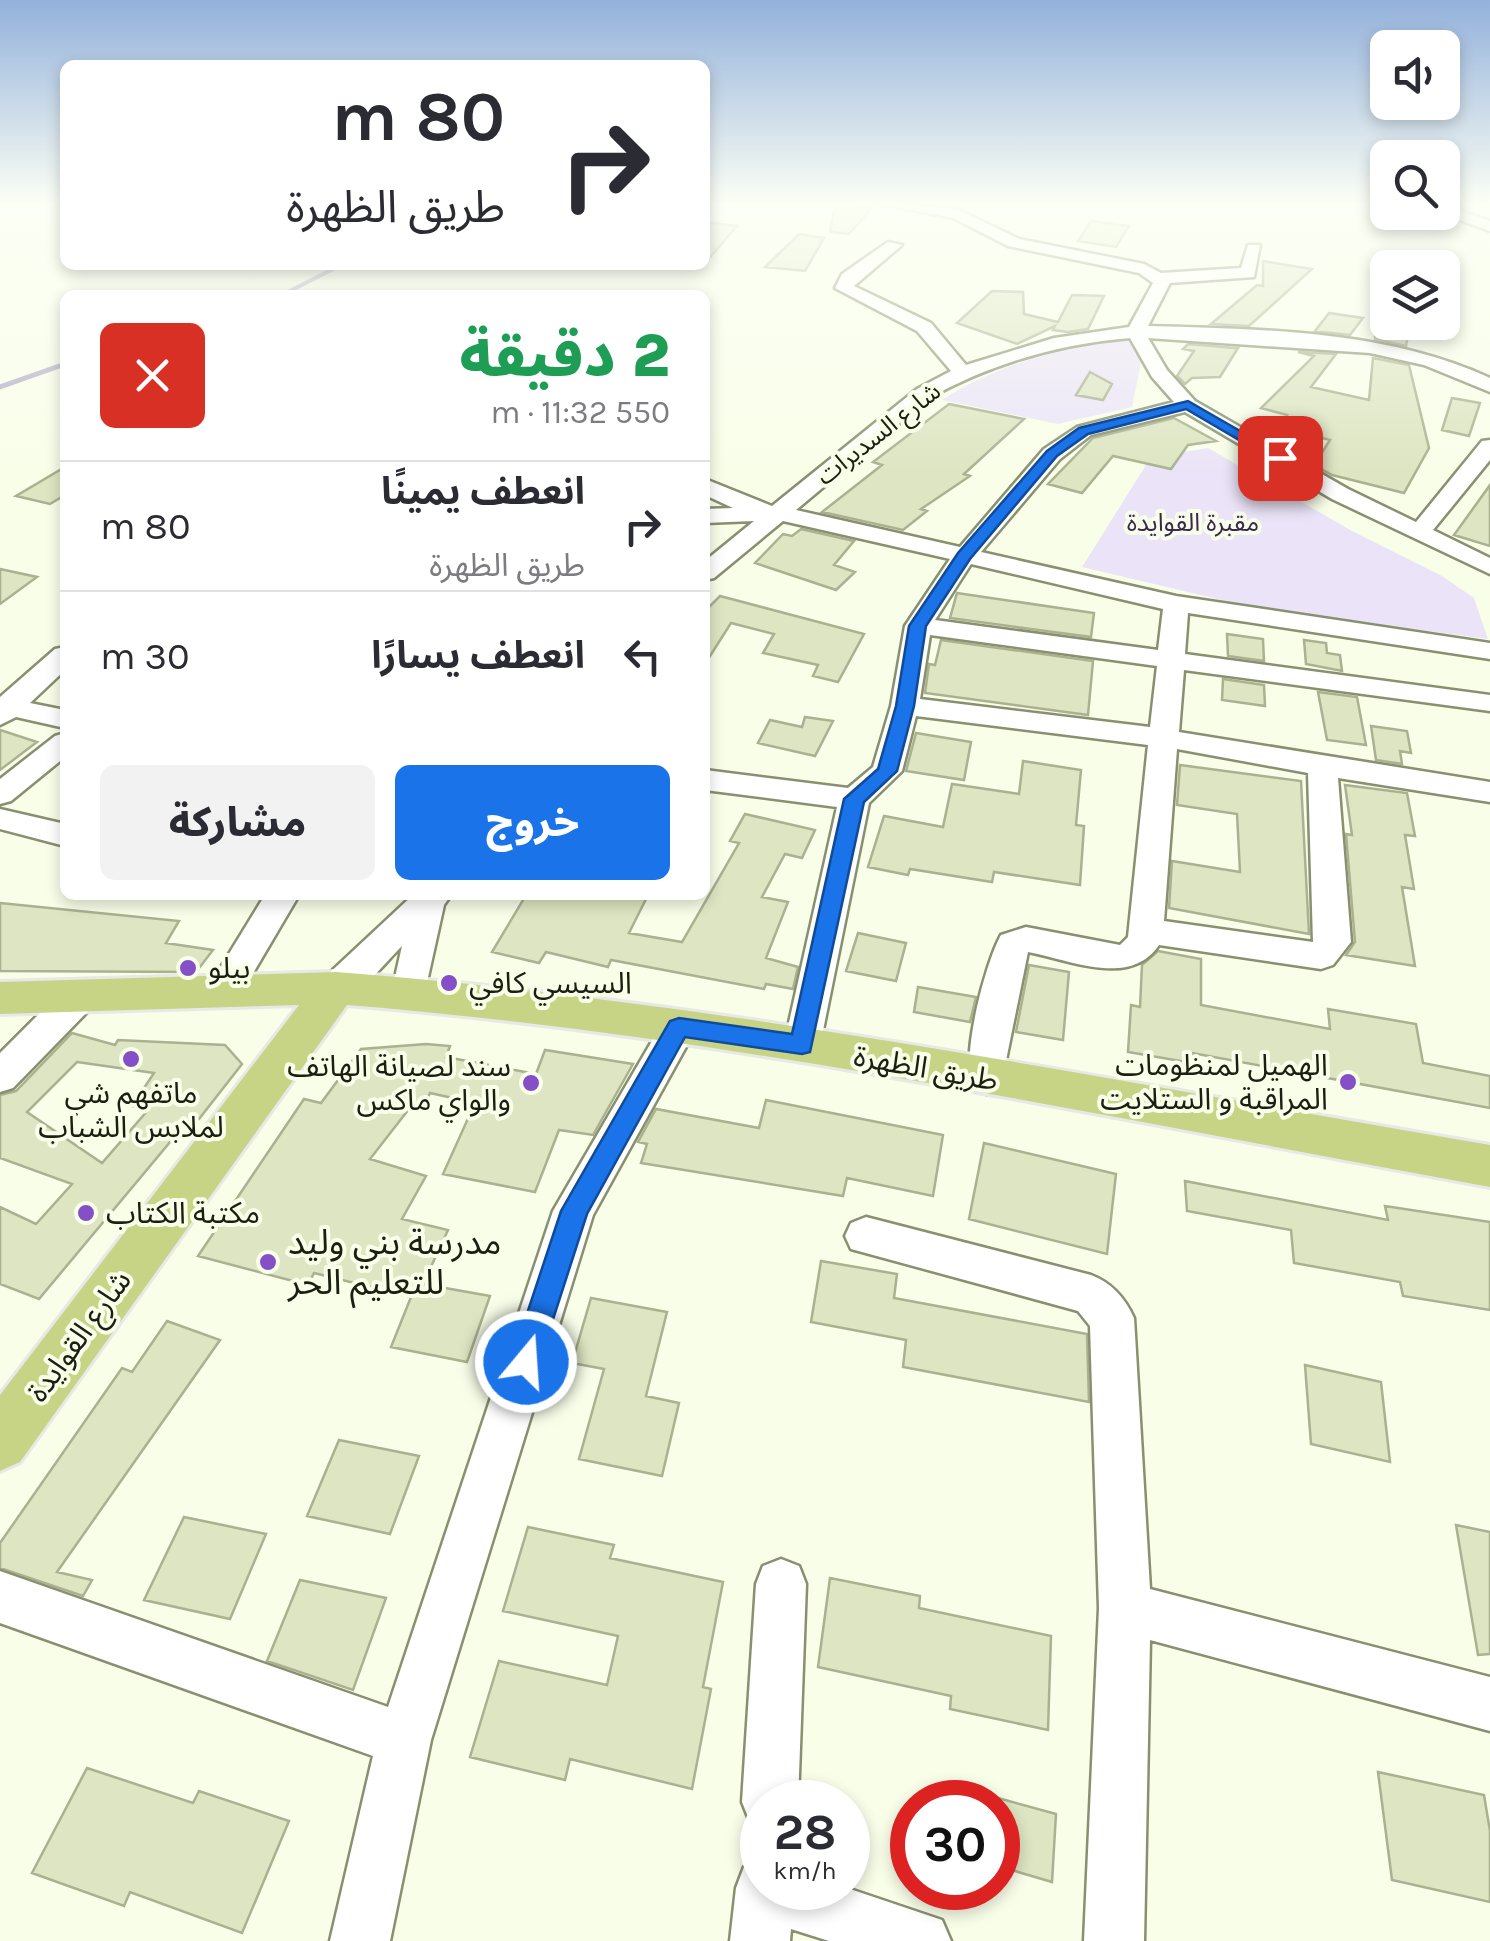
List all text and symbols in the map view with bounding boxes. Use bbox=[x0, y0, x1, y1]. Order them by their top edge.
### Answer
map controls bbox=[1370, 30, 1460, 340]
button: sound bbox=[1370, 30, 1460, 120]
text: 80 m bbox=[331, 76, 505, 158]
icon: right bbox=[540, 100, 670, 230]
button: search bbox=[1370, 140, 1460, 230]
text: طريق الظهرة bbox=[286, 181, 505, 233]
button: layers bbox=[1370, 250, 1460, 340]
text: 2 دقيقة bbox=[459, 321, 670, 391]
button: close bbox=[100, 323, 205, 428]
street label: شارع السديرات bbox=[811, 376, 948, 494]
text: 550 m · 11:32 bbox=[490, 394, 670, 431]
pin bbox=[1238, 416, 1323, 501]
icon: arrive bbox=[1253, 431, 1308, 486]
text: انعطف يمينًا bbox=[381, 469, 585, 514]
icon: right bbox=[615, 499, 670, 554]
text: 80 m bbox=[100, 504, 191, 549]
park label: مقبرة القوايدة bbox=[1127, 508, 1259, 537]
text: طريق الظهرة bbox=[429, 547, 585, 584]
icon: left bbox=[615, 629, 670, 684]
text: انعطف يسارًا bbox=[371, 633, 585, 678]
text: 30 m bbox=[100, 634, 190, 679]
button: مشاركة bbox=[100, 765, 375, 880]
button: خروج bbox=[395, 765, 670, 880]
place label: بيلو bbox=[208, 950, 250, 986]
marker: بيلو bbox=[177, 957, 199, 979]
place label: السيسي كافي bbox=[469, 965, 632, 1006]
marker: السيسي كافي bbox=[438, 972, 460, 994]
street label: طريق الظهرة bbox=[851, 1038, 1001, 1098]
place label: الهميل لمنظومات المراقبة و الستلايت bbox=[1100, 1047, 1328, 1117]
marker: ماتفهم شي لملابس الشباب bbox=[120, 1048, 142, 1070]
place label: سند لصيانة الهاتف والواي ماكس bbox=[287, 1048, 511, 1123]
marker: الهميل لمنظومات المراقبة و الستلايت bbox=[1337, 1071, 1359, 1093]
marker: سند لصيانة الهاتف والواي ماكس bbox=[520, 1072, 542, 1094]
place label: ماتفهم شي لملابس الشباب bbox=[38, 1075, 224, 1145]
place label: مكتبة الكتاب bbox=[106, 1195, 260, 1231]
marker: مكتبة الكتاب bbox=[75, 1202, 97, 1224]
place label: مدرسة بني وليد للتعليم الحر bbox=[287, 1222, 501, 1309]
marker: مدرسة بني وليد للتعليم الحر bbox=[257, 1251, 279, 1273]
street label: شارع القوايدة bbox=[19, 1263, 142, 1411]
position arrow bbox=[474, 1310, 578, 1414]
speed limit sign: 30 bbox=[890, 1780, 1020, 1910]
text: 28 bbox=[774, 1803, 836, 1862]
text: km/h bbox=[773, 1856, 837, 1885]

